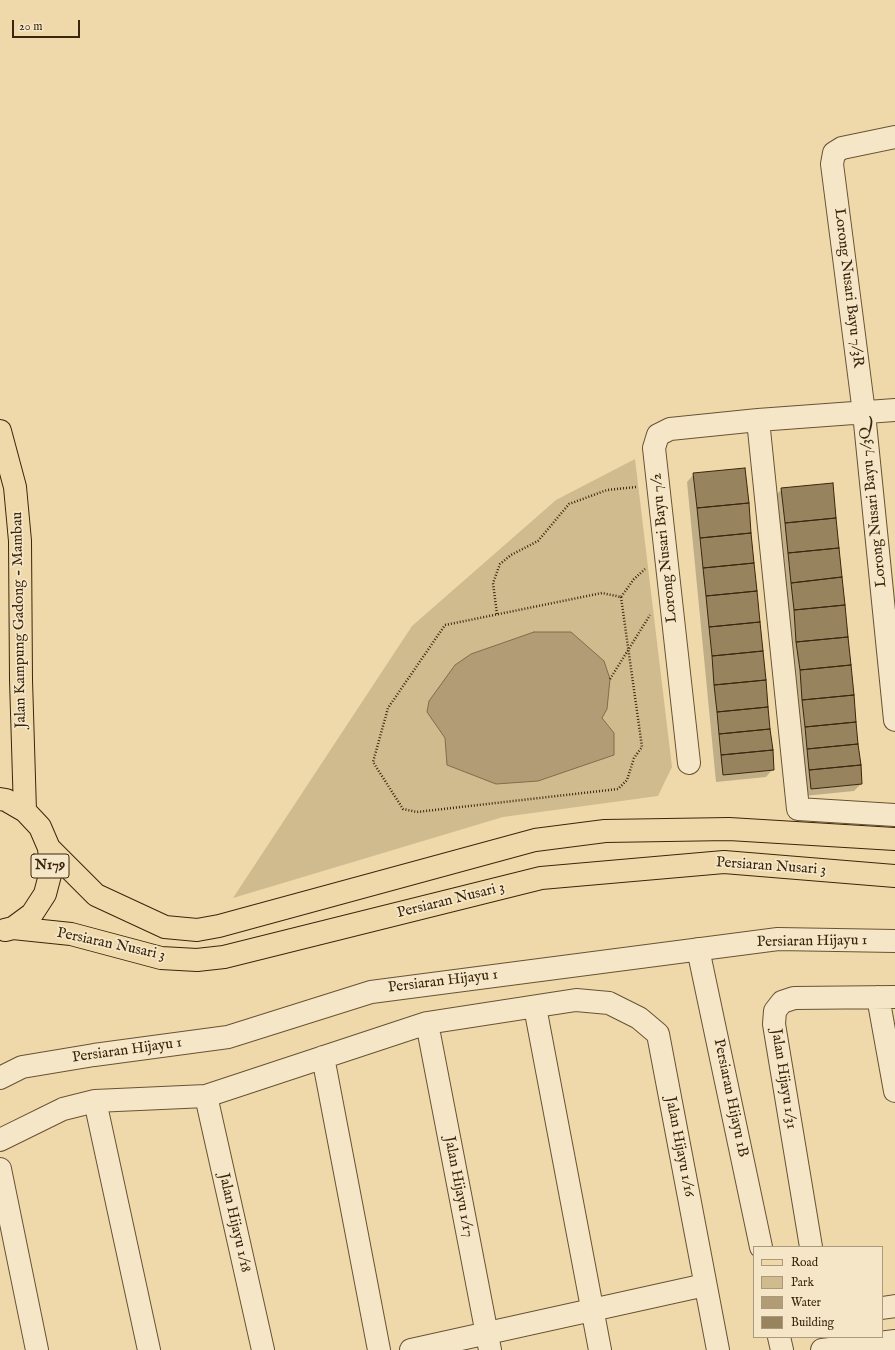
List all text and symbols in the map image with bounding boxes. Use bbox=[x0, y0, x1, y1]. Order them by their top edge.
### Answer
scale bar bbox=[14, 12, 82, 38]
text: 20 m bbox=[19, 19, 42, 34]
street label: Lorong Nusari Bayu 7/3R bbox=[829, 207, 867, 369]
street label: Lorong Nusari Bayu 7/3Q bbox=[857, 426, 891, 588]
street label: Lorong Nusari Bayu 7/2 bbox=[648, 472, 682, 624]
street label: Jalan Kampung Gadong - Mambau bbox=[9, 512, 31, 728]
road number: N179 bbox=[31, 854, 69, 878]
street label: Persiaran Nusari 3 bbox=[715, 854, 827, 880]
street label: Persiaran Nusari 3 bbox=[395, 879, 507, 923]
street label: Persiaran Nusari 3 bbox=[55, 925, 167, 965]
street label: Persiaran Hijayu 1 bbox=[757, 932, 867, 952]
street label: Persiaran Hijayu 1 bbox=[387, 966, 499, 998]
street label: Jalan Hijayu 1/31 bbox=[766, 1028, 800, 1130]
street label: Persiaran Hijayu 1 bbox=[71, 1034, 183, 1068]
street label: Persiaran Hijayu 1B bbox=[709, 1037, 751, 1159]
street label: Jalan Hijayu 1/16 bbox=[660, 1095, 698, 1199]
street label: Jalan Hijayu 1/17 bbox=[439, 1135, 477, 1239]
street label: Jalan Hijayu 1/18 bbox=[214, 1172, 254, 1274]
legend bbox=[753, 1246, 883, 1338]
text: Road bbox=[791, 1255, 818, 1270]
text: Park bbox=[791, 1275, 814, 1290]
text: Water bbox=[791, 1295, 821, 1310]
text: Building bbox=[791, 1315, 834, 1330]

